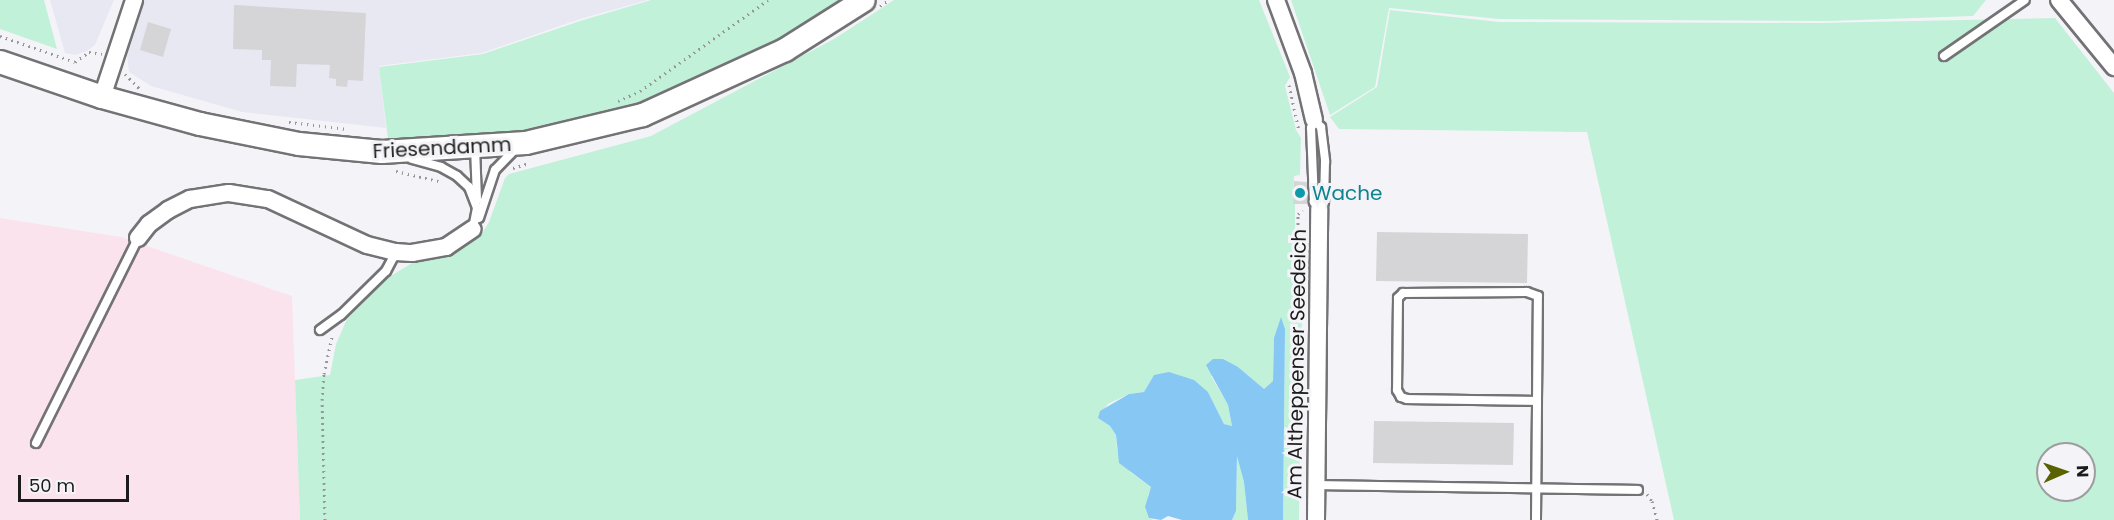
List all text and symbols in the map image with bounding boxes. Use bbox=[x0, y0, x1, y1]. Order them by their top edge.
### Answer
street label: Friesendamm bbox=[372, 132, 512, 164]
place label: Wache bbox=[1312, 181, 1382, 205]
marker: Wache bbox=[1293, 186, 1307, 200]
street label: Am Altheppenser Seedeich bbox=[1283, 229, 1311, 499]
north arrow bbox=[2036, 442, 2096, 502]
scale bar bbox=[21, 463, 132, 501]
text: N bbox=[2071, 465, 2094, 478]
text: 50 m bbox=[29, 473, 75, 498]

